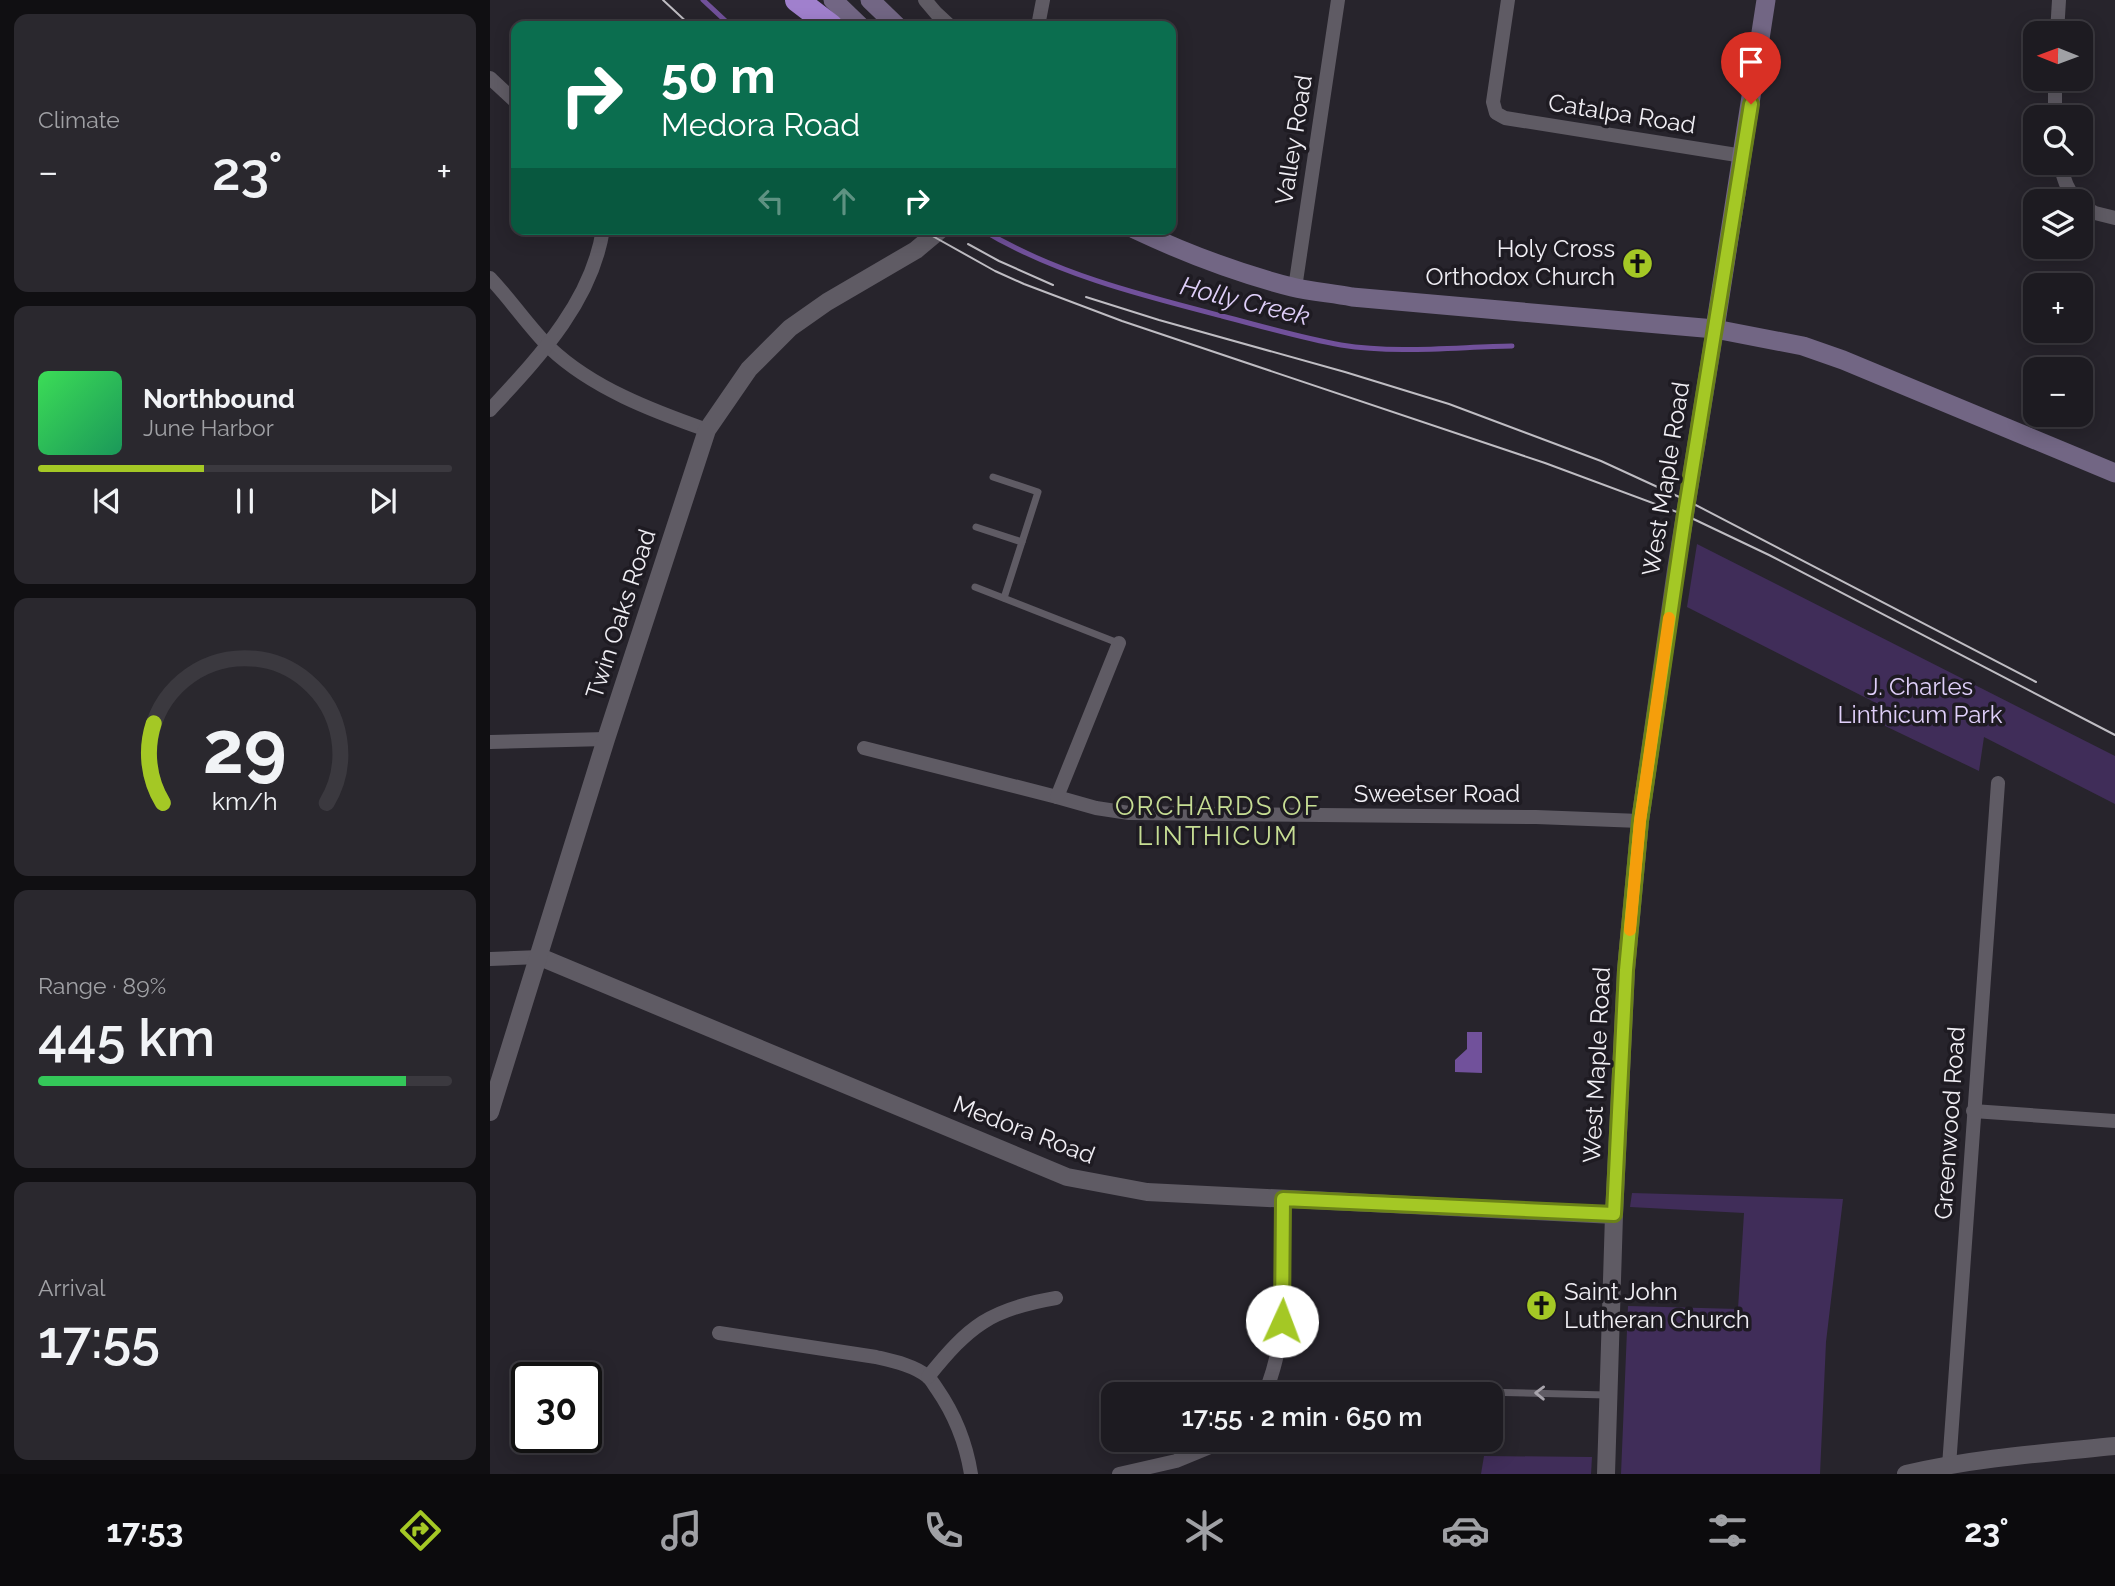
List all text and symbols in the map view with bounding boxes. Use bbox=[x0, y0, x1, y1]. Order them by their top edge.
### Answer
north arrow bbox=[2023, 21, 2093, 91]
map controls bbox=[2023, 21, 2093, 427]
pin bbox=[1721, 32, 1781, 104]
icon: arrive bbox=[1732, 43, 1770, 81]
text: 50 m bbox=[661, 47, 776, 104]
icon: right bbox=[546, 49, 637, 140]
street label: Valley Road bbox=[1269, 73, 1318, 207]
street label: Catalpa Road bbox=[1546, 88, 1698, 139]
button: search bbox=[2023, 105, 2093, 175]
text: Climate bbox=[38, 106, 120, 133]
text: Medora Road bbox=[661, 106, 860, 143]
text: 23° bbox=[212, 141, 283, 202]
text: − bbox=[38, 149, 58, 194]
text: + bbox=[436, 149, 452, 194]
icon: left bbox=[752, 182, 790, 220]
icon: ahead bbox=[825, 182, 863, 220]
icon: right bbox=[898, 182, 936, 220]
button: layers bbox=[2023, 189, 2093, 259]
place label: Holy Cross Orthodox Church bbox=[1426, 234, 1615, 291]
church icon: Holy Cross Orthodox Church bbox=[1621, 246, 1655, 280]
water label: Holly Creek bbox=[1177, 270, 1313, 332]
button: + bbox=[2023, 273, 2093, 343]
button: − bbox=[2023, 357, 2093, 427]
street label: West Maple Road bbox=[1636, 380, 1695, 578]
text: Northbound bbox=[143, 384, 295, 414]
text: June Harbor bbox=[143, 414, 274, 441]
icon: previous bbox=[88, 482, 126, 520]
icon: pause bbox=[226, 482, 264, 520]
icon: next bbox=[364, 482, 402, 520]
street label: Twin Oaks Road bbox=[579, 525, 662, 702]
park label: J. Charles Linthicum Park bbox=[1838, 672, 2003, 729]
text: 29 bbox=[203, 705, 287, 790]
street label: Sweetser Road bbox=[1354, 779, 1520, 808]
text: km/h bbox=[212, 786, 278, 816]
district label: ORCHARDS OF LINTHICUM bbox=[1115, 791, 1321, 851]
street label: West Maple Road bbox=[1577, 966, 1616, 1164]
text: Range · 89% bbox=[38, 972, 166, 999]
text: 445 km bbox=[38, 1007, 215, 1068]
street label: Greenwood Road bbox=[1928, 1025, 1971, 1220]
street label: Medora Road bbox=[949, 1089, 1099, 1170]
text: Arrival bbox=[38, 1274, 105, 1301]
place label: Saint John Lutheran Church bbox=[1564, 1277, 1750, 1334]
position arrow bbox=[1245, 1284, 1319, 1358]
church icon: Saint John Lutheran Church bbox=[1524, 1289, 1558, 1323]
text: 17:55 bbox=[38, 1309, 160, 1370]
speed limit sign: 30 bbox=[511, 1362, 602, 1453]
one-way arrow bbox=[1534, 1385, 1545, 1401]
text: 17:55 · 2 min · 650 m bbox=[1182, 1402, 1422, 1432]
icon: directions bbox=[396, 1506, 445, 1555]
icon: music bbox=[657, 1506, 706, 1555]
icon: phone bbox=[919, 1506, 968, 1555]
icon: climate bbox=[1180, 1506, 1229, 1555]
icon: car bbox=[1441, 1506, 1490, 1555]
icon: filters bbox=[1703, 1506, 1752, 1555]
text: 17:53 bbox=[106, 1512, 183, 1549]
text: 23° bbox=[1964, 1512, 2009, 1549]

